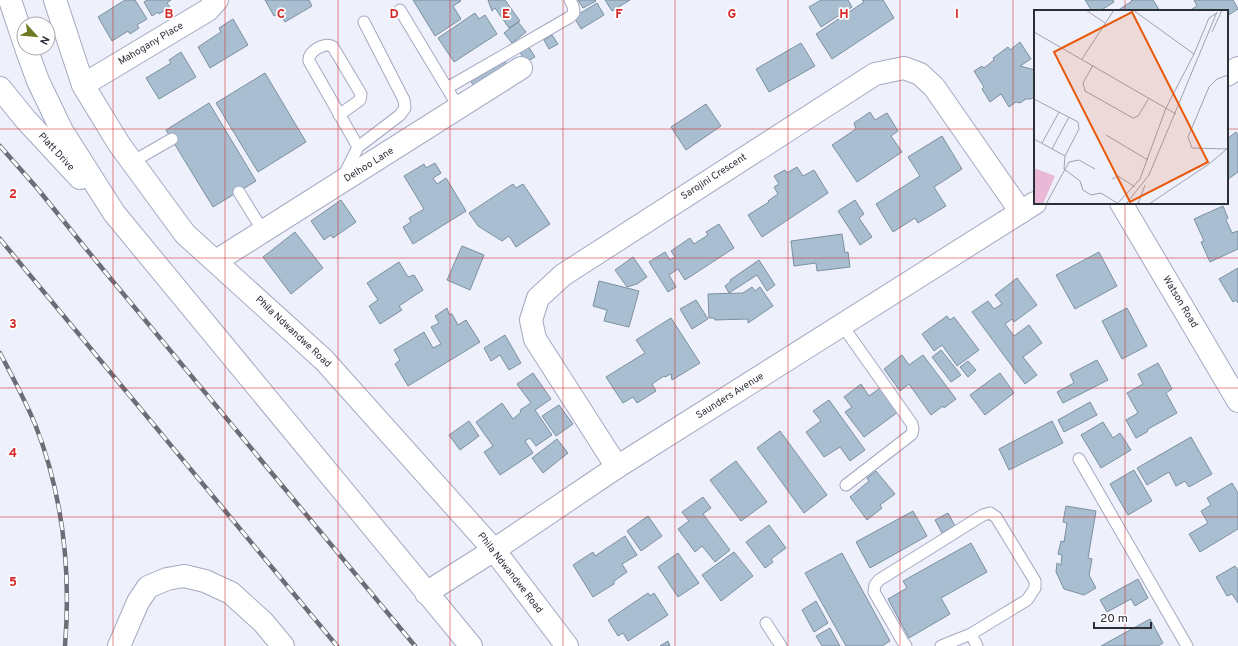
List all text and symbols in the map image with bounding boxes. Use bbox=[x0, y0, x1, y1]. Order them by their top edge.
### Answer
text: B bbox=[165, 7, 174, 23]
text: C bbox=[277, 7, 285, 23]
text: D bbox=[389, 7, 399, 23]
text: E bbox=[502, 7, 510, 23]
text: F bbox=[615, 7, 623, 23]
text: G bbox=[728, 7, 737, 23]
text: H bbox=[839, 7, 849, 23]
text: I bbox=[955, 7, 959, 23]
inset map bbox=[1034, 10, 1228, 204]
north arrow bbox=[16, 16, 56, 56]
street label: Mahogany Place bbox=[116, 19, 186, 69]
text: N bbox=[36, 33, 52, 47]
street label: Platt Drive bbox=[35, 130, 77, 174]
street label: Delhoo Lane bbox=[342, 145, 396, 185]
street label: Sarojini Crescent bbox=[679, 151, 750, 203]
text: 2 bbox=[9, 187, 17, 203]
street label: Watson Road bbox=[1159, 274, 1201, 330]
street label: Phila Ndwandwe Road bbox=[252, 293, 334, 371]
text: 3 bbox=[9, 317, 17, 333]
street label: Saunders Avenue bbox=[694, 370, 766, 422]
text: 4 bbox=[9, 446, 17, 462]
street label: Phila Ndwandwe Road bbox=[474, 530, 546, 616]
text: 5 bbox=[9, 575, 17, 591]
scale bar bbox=[1094, 604, 1151, 630]
text: 20 m bbox=[1100, 611, 1128, 627]

